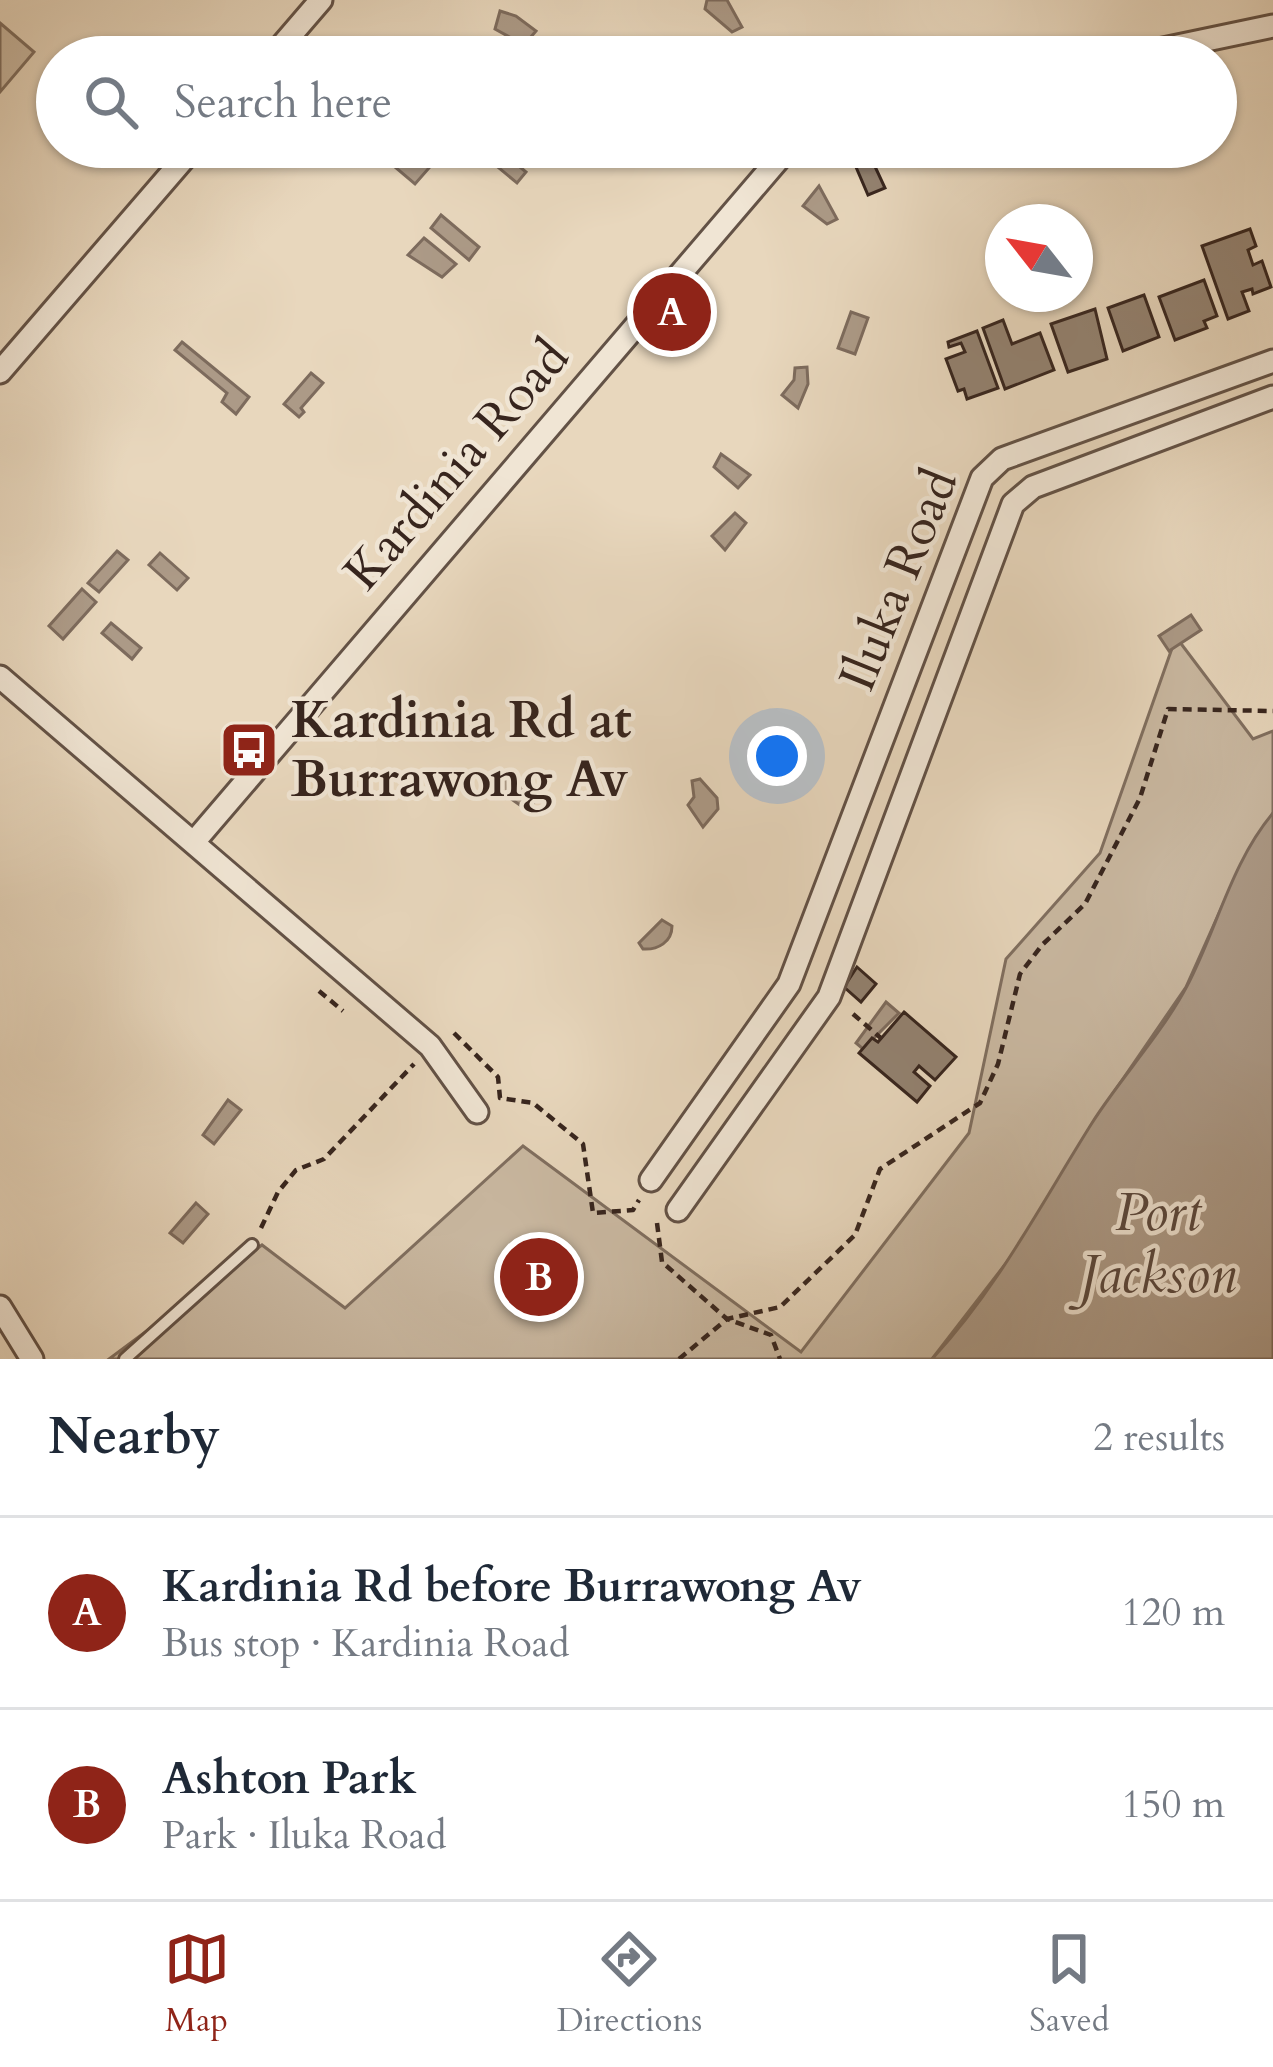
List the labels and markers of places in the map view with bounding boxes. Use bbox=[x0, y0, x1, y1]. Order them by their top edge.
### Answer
pin: A bbox=[633, 267, 711, 357]
place label: Kardinia Rd at Burrawong Av bbox=[291, 686, 632, 815]
bus stop icon: Kardinia Rd at Burrawong Av bbox=[218, 719, 280, 781]
pin: B bbox=[500, 1232, 578, 1322]

